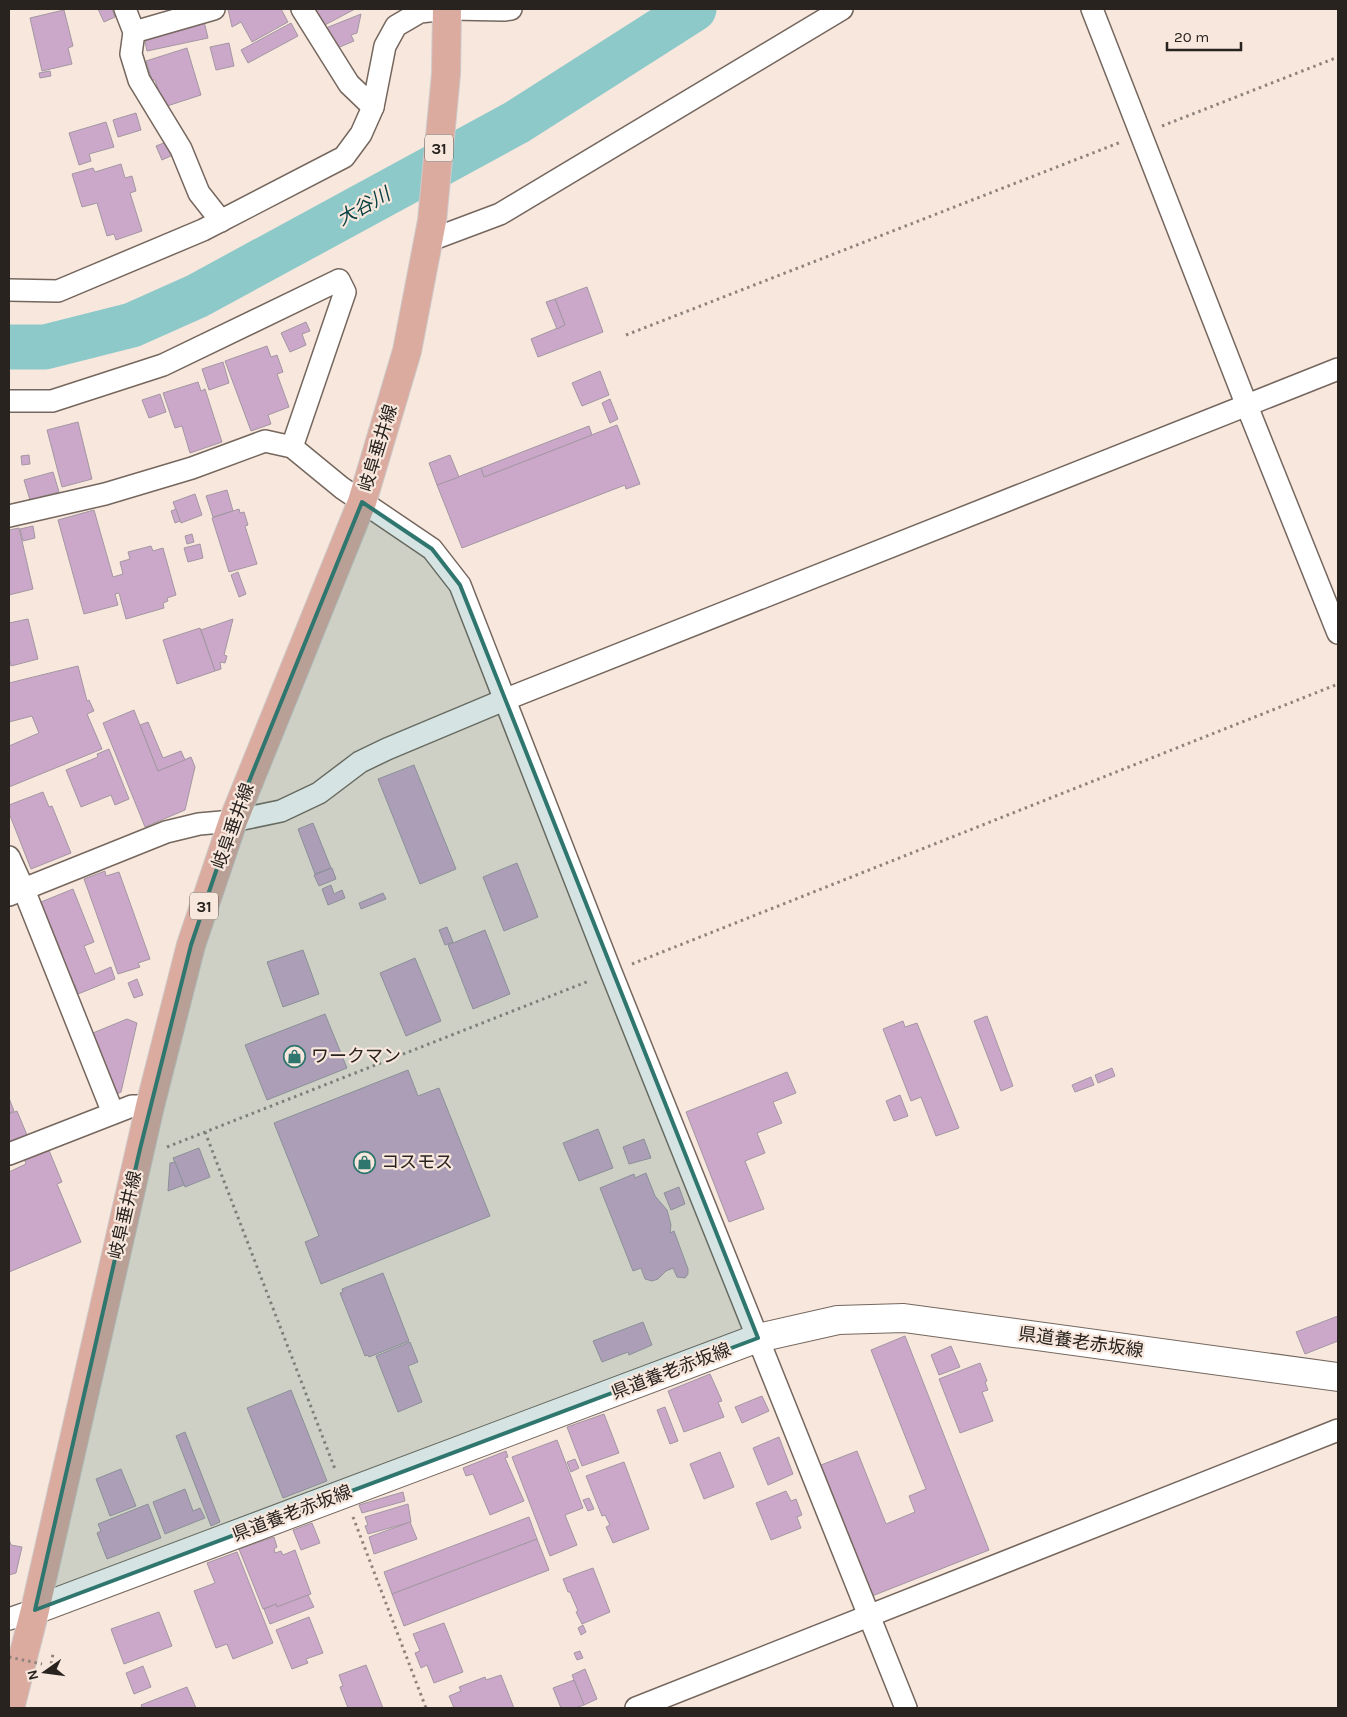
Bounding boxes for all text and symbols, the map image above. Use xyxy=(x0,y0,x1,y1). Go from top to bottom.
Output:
scale bar xyxy=(1167,20,1241,52)
text: 20 m xyxy=(1174,28,1209,46)
road number: 31 xyxy=(425,134,453,162)
water label: 大谷川 xyxy=(333,182,395,230)
street label: 岐阜垂井線 xyxy=(354,402,402,494)
street label: 岐阜垂井線 xyxy=(207,780,259,872)
road number: 31 xyxy=(190,892,218,919)
shop icon: ワークマン xyxy=(283,1044,307,1068)
place label: ワークマン xyxy=(311,1045,401,1067)
shop icon: コスモス xyxy=(353,1150,377,1174)
place label: コスモス xyxy=(381,1151,453,1173)
street label: 岐阜垂井線 xyxy=(104,1169,146,1261)
street label: 県道養老赤坂線 xyxy=(1017,1322,1145,1362)
street label: 県道養老赤坂線 xyxy=(608,1338,734,1404)
street label: 県道養老赤坂線 xyxy=(229,1480,355,1546)
north arrow xyxy=(20,1647,70,1697)
text: N xyxy=(23,1668,42,1682)

